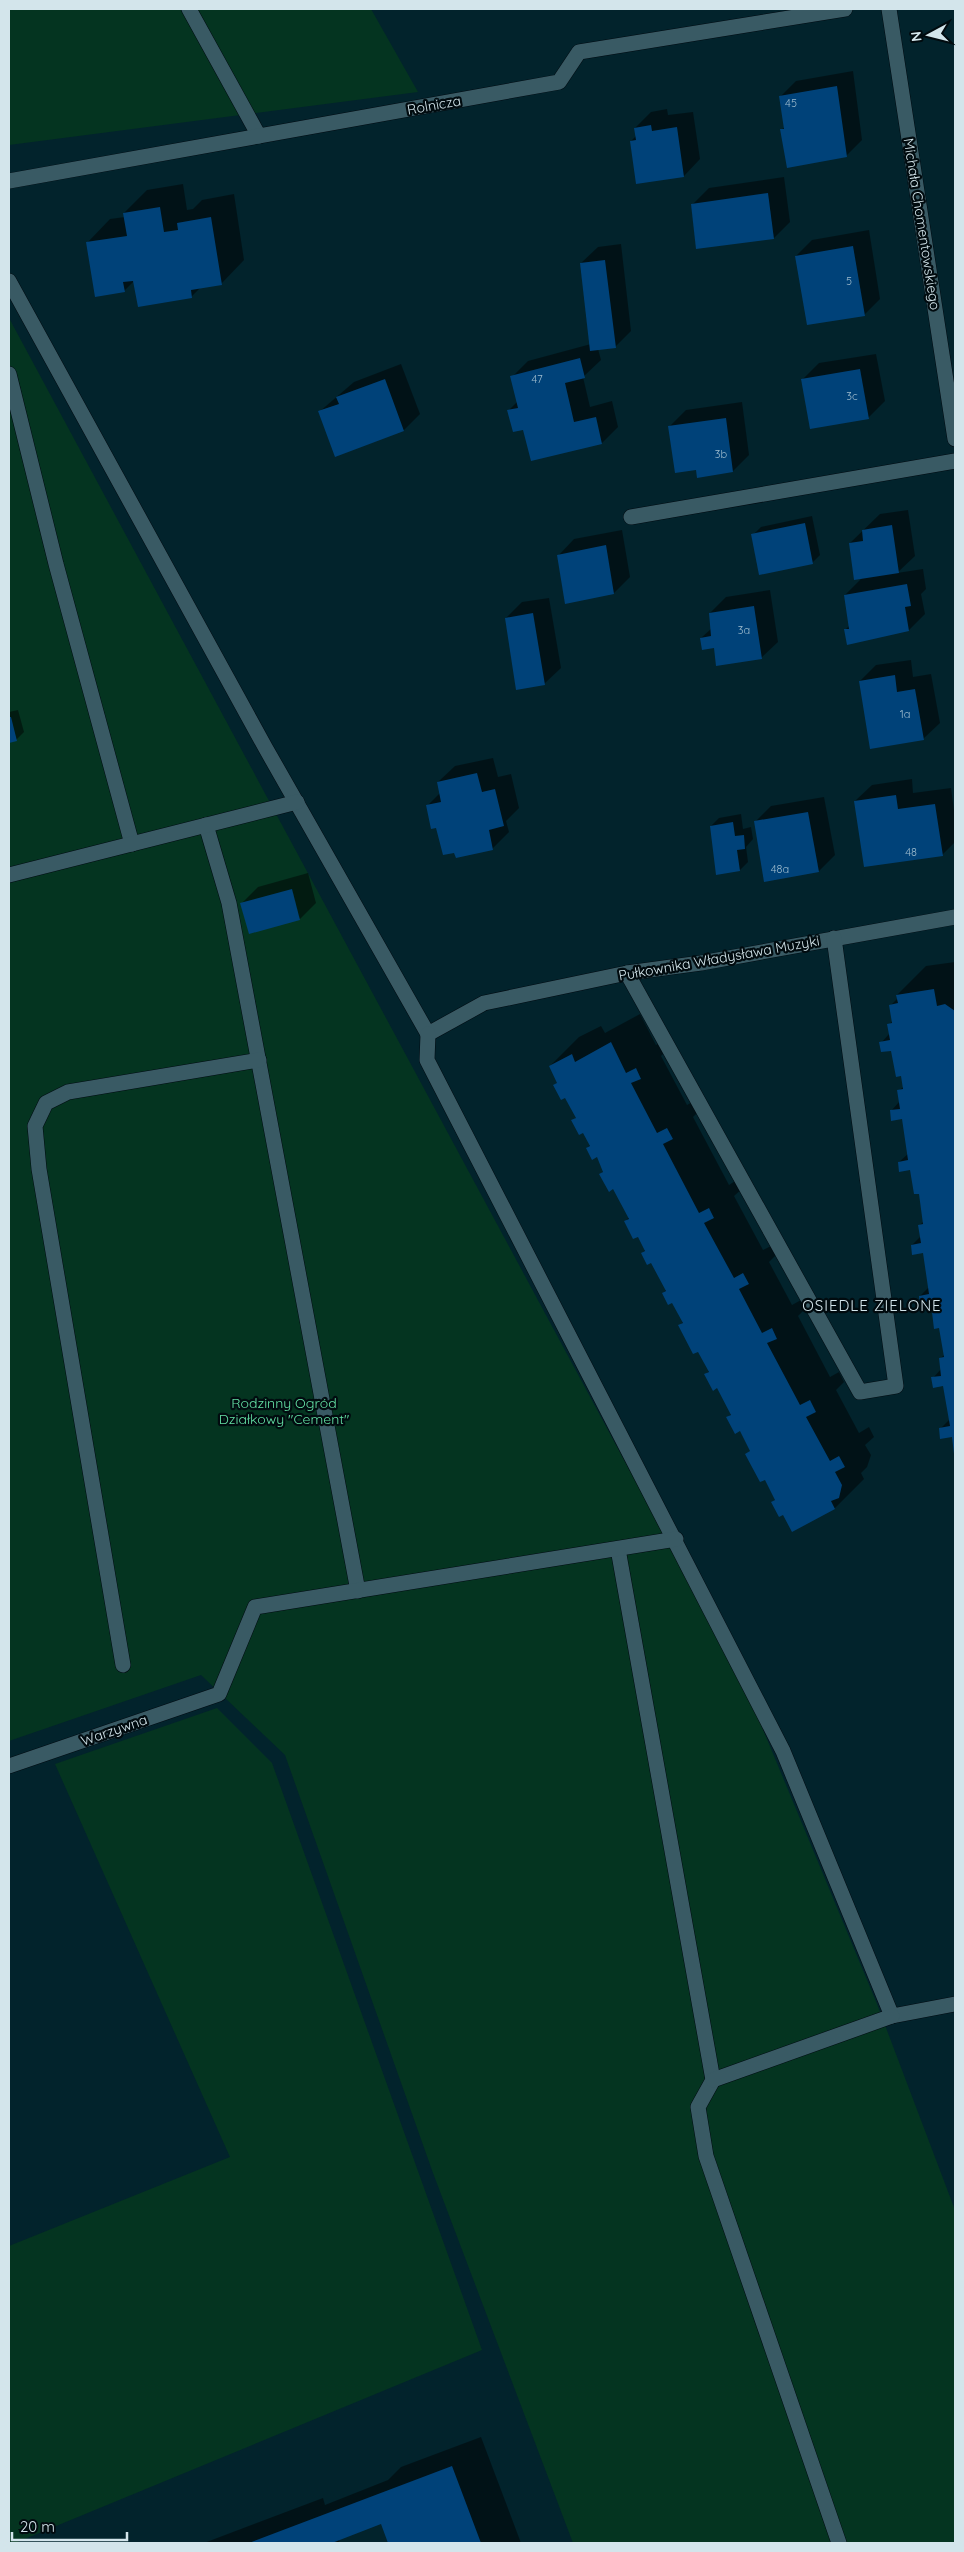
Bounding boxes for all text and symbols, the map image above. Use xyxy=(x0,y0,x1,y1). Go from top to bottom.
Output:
north arrow xyxy=(904,10,954,60)
text: N xyxy=(907,30,926,43)
street label: Rolnicza xyxy=(406,91,462,119)
house number: 45 xyxy=(785,96,797,110)
street label: Michała Chomentowskiego xyxy=(900,137,944,311)
house number: 5 xyxy=(846,274,852,288)
house number: 47 xyxy=(531,372,543,386)
house number: 3c xyxy=(846,389,858,403)
house number: 3b xyxy=(715,447,728,461)
house number: 3a xyxy=(738,623,750,637)
house number: 1a xyxy=(900,707,910,721)
house number: 48 xyxy=(905,845,917,859)
house number: 48a xyxy=(771,862,789,876)
street label: Pułkownika Władysława Muzyki xyxy=(617,931,821,985)
district label: OSIEDLE ZIELONE xyxy=(802,1296,942,1315)
park label: Rodzinny Ogród Działkowy "Cement" xyxy=(219,1394,349,1428)
street label: Warzywna xyxy=(78,1710,150,1750)
scale bar xyxy=(12,2510,128,2542)
text: 20 m xyxy=(20,2517,55,2536)

